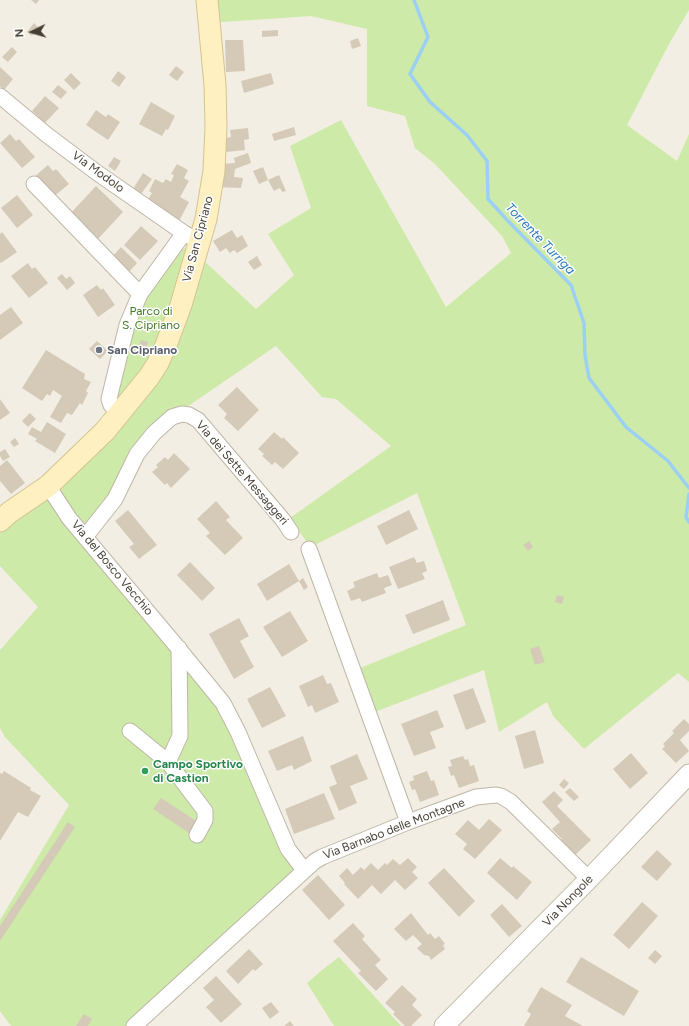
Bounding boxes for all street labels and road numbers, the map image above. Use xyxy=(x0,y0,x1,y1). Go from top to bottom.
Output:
street label: Via Modolo xyxy=(69,148,127,196)
street label: Via San Cipriano xyxy=(180,194,216,284)
street label: Via dei Sette Messaggeri xyxy=(193,418,291,528)
street label: Via del Bosco Vecchio xyxy=(68,518,156,618)
street label: Via Barnabo delle Montagne xyxy=(321,795,467,863)
street label: Via Nongole xyxy=(540,872,596,930)

